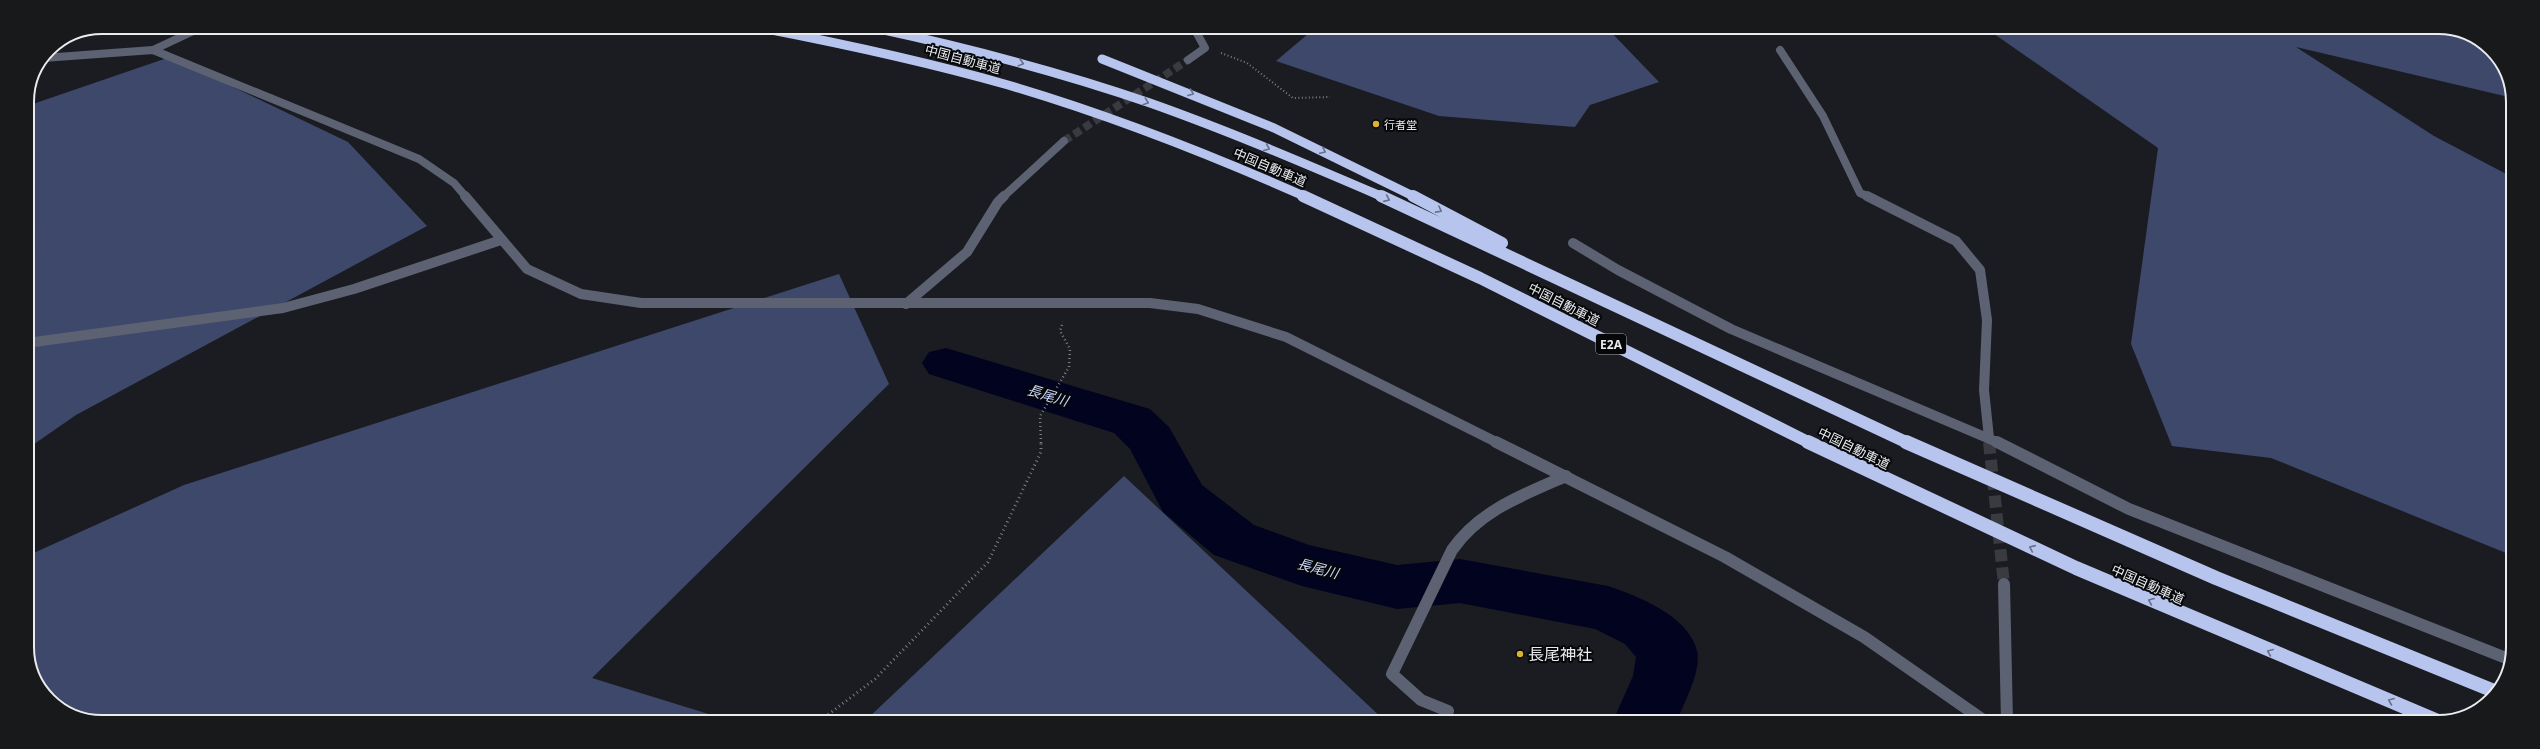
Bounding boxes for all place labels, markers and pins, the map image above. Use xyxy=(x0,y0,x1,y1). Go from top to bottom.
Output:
place label: 行者堂 xyxy=(1384,117,1417,132)
marker: 行者堂 xyxy=(1371,119,1381,129)
place label: 長尾神社 xyxy=(1528,643,1592,665)
marker: 長尾神社 xyxy=(1515,649,1525,659)

